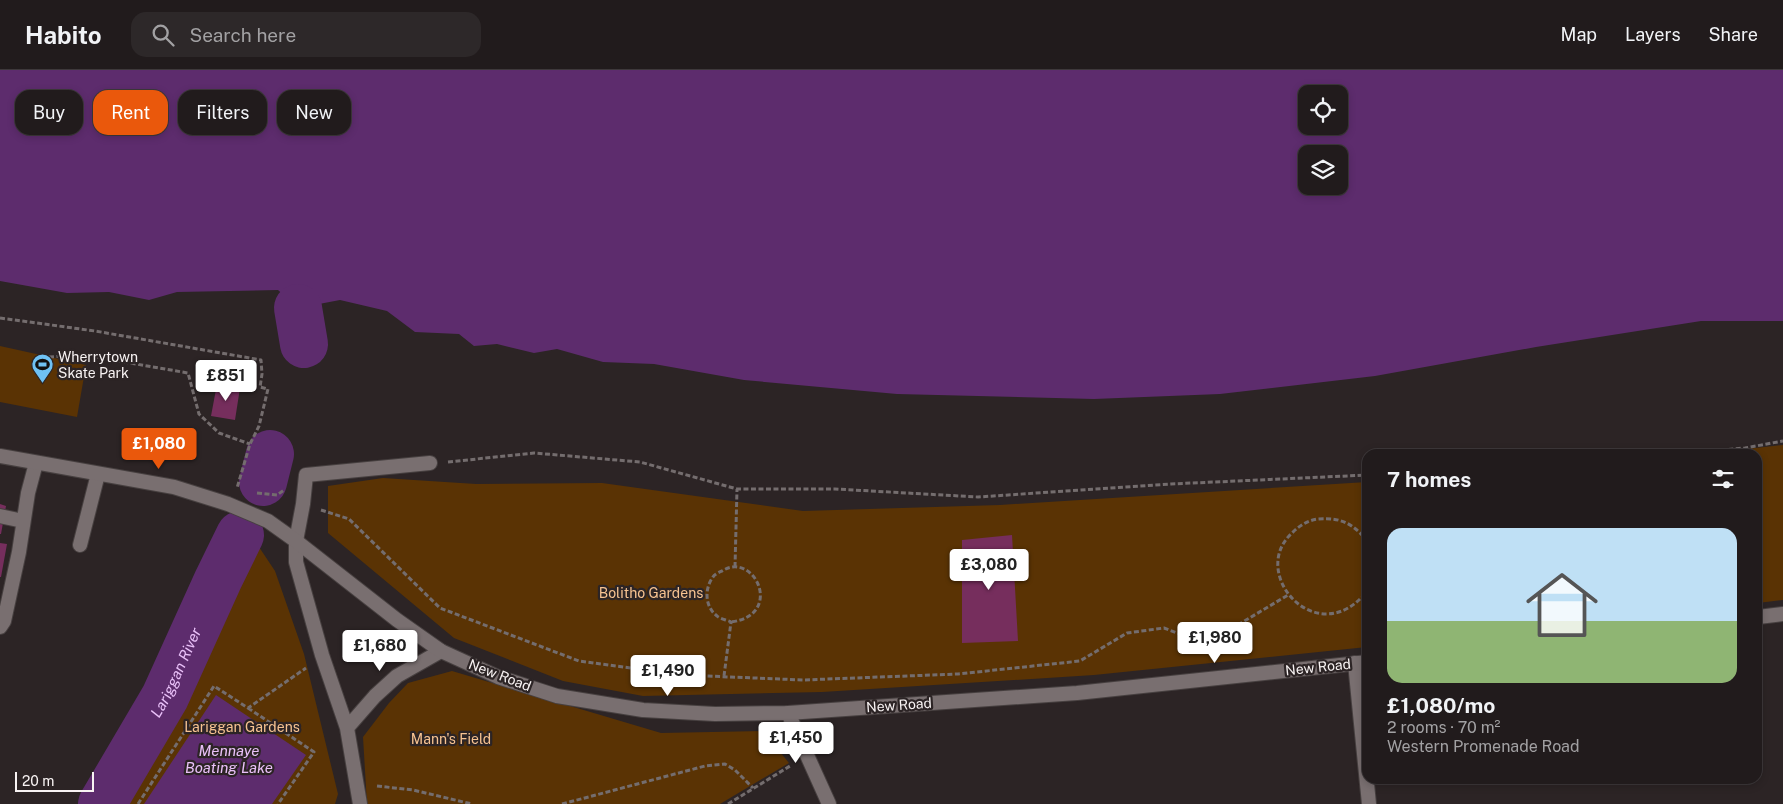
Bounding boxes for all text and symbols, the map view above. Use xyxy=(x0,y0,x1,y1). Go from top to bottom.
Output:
search box xyxy=(131,12,481,57)
text: Habito xyxy=(25,21,101,49)
icon: search xyxy=(149,21,177,49)
text: Search here xyxy=(189,24,296,46)
text: Map xyxy=(1561,24,1597,45)
text: Layers xyxy=(1625,24,1681,45)
text: Share xyxy=(1709,24,1758,45)
map controls xyxy=(1298,85,1348,195)
button: locate xyxy=(1298,85,1348,135)
chip: Buy xyxy=(15,90,83,135)
chip: Rent xyxy=(93,90,168,135)
chip: Filters xyxy=(178,90,267,135)
chip: New xyxy=(277,90,351,135)
button: layers xyxy=(1298,145,1348,195)
place label: Wherrytown Skate Park xyxy=(58,349,138,381)
sports icon: Wherrytown Skate Park xyxy=(30,353,54,384)
pin: £851 xyxy=(196,360,256,402)
text: £851 xyxy=(207,366,245,385)
pin: £1,080 xyxy=(118,428,200,470)
text: £1,080 xyxy=(133,434,185,453)
icon: filters xyxy=(1709,465,1737,493)
text: 7 homes xyxy=(1387,467,1471,492)
pin: £3,080 xyxy=(948,548,1030,591)
text: £3,080 xyxy=(961,555,1017,574)
icon: home xyxy=(1517,560,1607,650)
park label: Bolitho Gardens xyxy=(599,585,703,601)
pin: £1,980 xyxy=(1174,622,1256,664)
water label: Lariggan River xyxy=(147,624,204,720)
text: £1,980 xyxy=(1188,628,1242,647)
pin: £1,680 xyxy=(339,630,421,672)
text: £1,680 xyxy=(353,636,407,655)
pin: £1,490 xyxy=(627,654,709,697)
street label: New Road xyxy=(466,656,534,694)
street label: New Road xyxy=(1284,656,1352,678)
text: £1,490 xyxy=(642,661,694,680)
text: £1,080/mo xyxy=(1387,693,1495,718)
street label: New Road xyxy=(866,695,932,715)
text: 2 rooms · 70 m² xyxy=(1387,718,1500,737)
park label: Lariggan Gardens xyxy=(184,719,300,735)
pin: £1,450 xyxy=(755,722,837,764)
text: £1,450 xyxy=(769,728,823,747)
park label: Mann's Field xyxy=(411,731,491,747)
text: Western Promenade Road xyxy=(1387,737,1580,756)
water label: Mennaye Boating Lake xyxy=(185,742,273,776)
scale bar xyxy=(15,769,94,792)
text: 20 m xyxy=(22,773,54,789)

